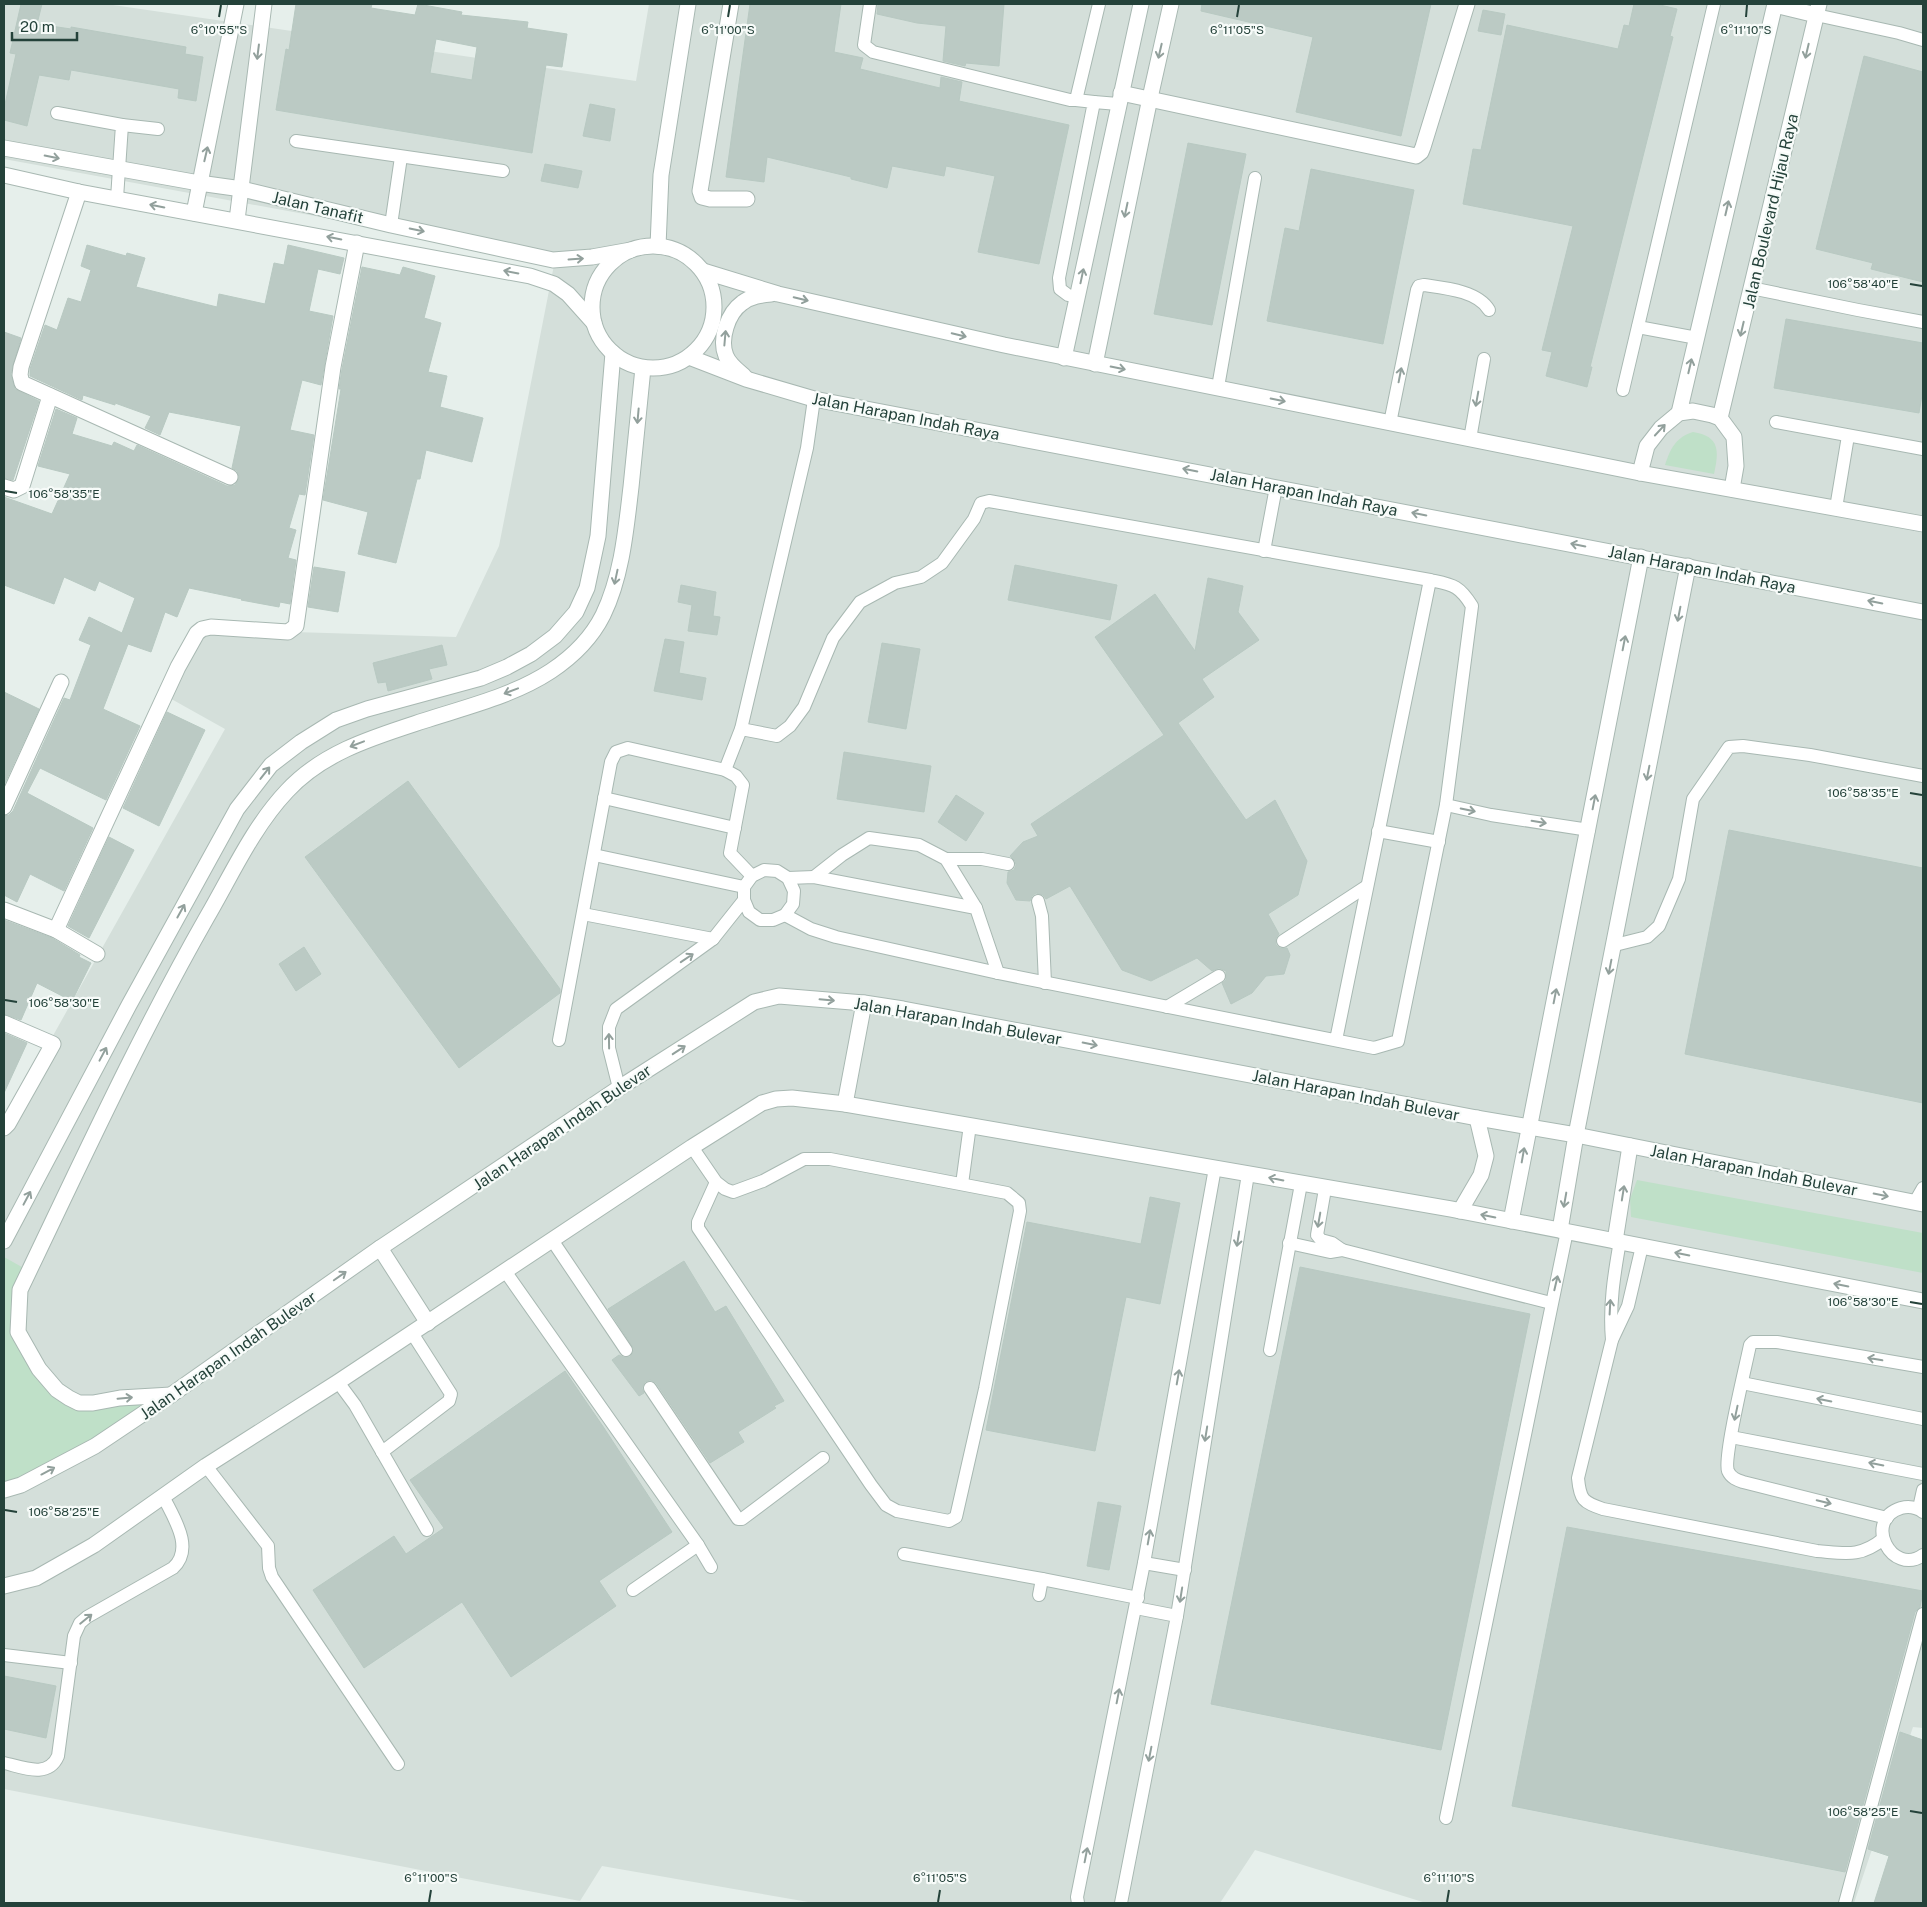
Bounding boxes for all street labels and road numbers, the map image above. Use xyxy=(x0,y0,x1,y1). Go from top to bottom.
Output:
street label: Jalan Boulevard Hijau Raya xyxy=(1739,112,1802,310)
street label: Jalan Tanafit xyxy=(270,188,366,227)
street label: Jalan Harapan Indah Raya xyxy=(810,389,1001,444)
street label: Jalan Harapan Indah Raya xyxy=(1208,465,1399,520)
street label: Jalan Harapan Indah Raya xyxy=(1606,542,1797,597)
street label: Jalan Harapan Indah Bulevar xyxy=(852,994,1063,1049)
street label: Jalan Harapan Indah Bulevar xyxy=(470,1061,655,1194)
street label: Jalan Harapan Indah Bulevar xyxy=(1251,1066,1461,1125)
street label: Jalan Harapan Indah Bulevar xyxy=(1649,1141,1859,1200)
street label: Jalan Harapan Indah Bulevar xyxy=(137,1287,320,1424)

